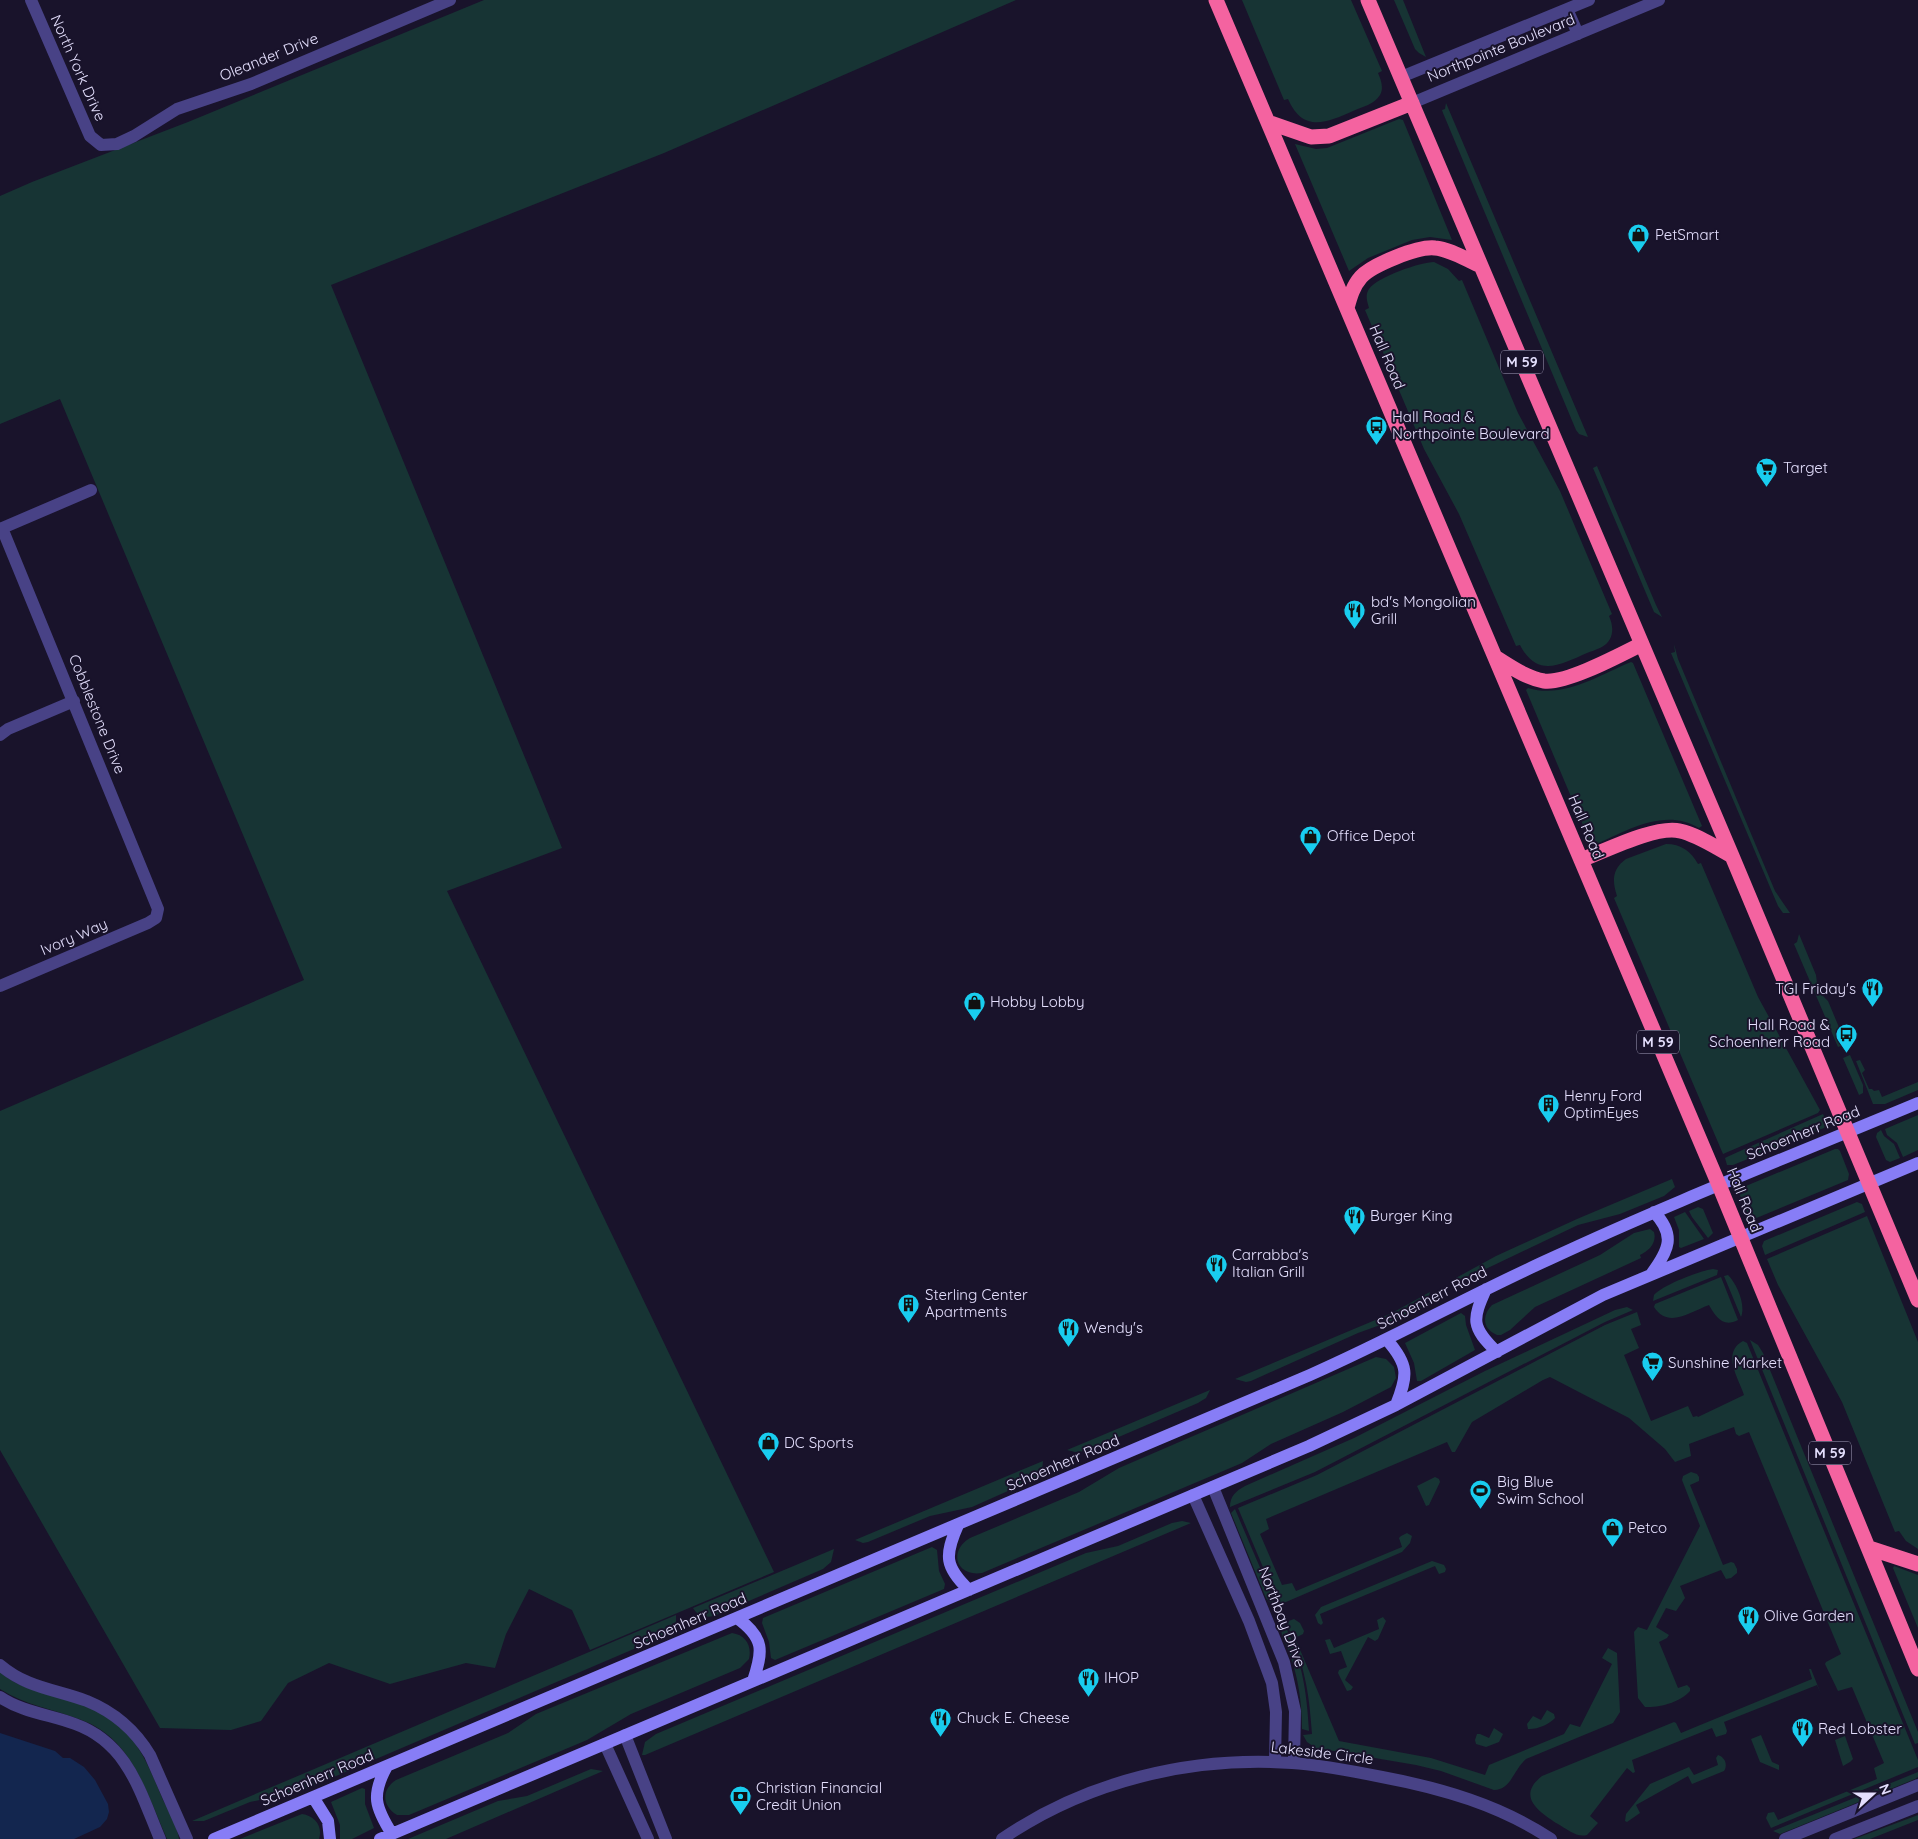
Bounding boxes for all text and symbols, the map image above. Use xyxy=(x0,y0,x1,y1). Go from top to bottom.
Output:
street label: Northpointe Boulevard xyxy=(1424,9,1577,86)
street label: North York Drive xyxy=(47,12,110,124)
street label: Oleander Drive xyxy=(217,28,321,85)
shop icon: PetSmart xyxy=(1627,223,1651,254)
place label: PetSmart xyxy=(1655,225,1719,244)
street label: Hall Road xyxy=(1365,322,1410,392)
road number: M 59 xyxy=(1501,351,1543,374)
place label: Hall Road & Northpointe Boulevard xyxy=(1392,407,1550,443)
bus stop icon: Hall Road & Northpointe Boulevard xyxy=(1364,414,1388,445)
supermarket icon: Target xyxy=(1755,456,1779,487)
place label: Target xyxy=(1783,458,1828,477)
place label: bd's Mongolian Grill xyxy=(1371,592,1476,628)
restaurant icon: bd's Mongolian Grill xyxy=(1343,599,1367,630)
street label: Cobblestone Drive xyxy=(65,651,130,776)
street label: Hall Road xyxy=(1564,792,1609,862)
shop icon: Office Depot xyxy=(1299,824,1323,855)
place label: Office Depot xyxy=(1327,826,1415,845)
street label: Ivory Way xyxy=(37,914,110,959)
restaurant icon: TGI Friday's xyxy=(1860,977,1884,1008)
place label: TGI Friday's xyxy=(1775,979,1856,998)
shop icon: Hobby Lobby xyxy=(962,990,986,1021)
place label: Hobby Lobby xyxy=(990,992,1084,1011)
place label: Hall Road & Schoenherr Road xyxy=(1709,1015,1830,1051)
bus stop icon: Hall Road & Schoenherr Road xyxy=(1834,1022,1858,1053)
road number: M 59 xyxy=(1637,1030,1679,1054)
place label: Henry Ford OptimEyes xyxy=(1564,1086,1642,1122)
building icon: Henry Ford OptimEyes xyxy=(1536,1093,1560,1124)
street label: Schoenherr Road xyxy=(1743,1101,1862,1164)
street label: Hall Road xyxy=(1723,1165,1766,1235)
restaurant icon: Burger King xyxy=(1342,1204,1366,1235)
place label: Burger King xyxy=(1370,1206,1453,1225)
place label: Carrabba's Italian Grill xyxy=(1232,1245,1309,1281)
restaurant icon: Carrabba's Italian Grill xyxy=(1204,1252,1228,1283)
street label: Schoenherr Road xyxy=(1374,1262,1490,1333)
place label: Sterling Center Apartments xyxy=(925,1285,1028,1321)
building icon: Sterling Center Apartments xyxy=(897,1292,921,1323)
restaurant icon: Wendy's xyxy=(1056,1316,1080,1347)
place label: Wendy's xyxy=(1084,1318,1143,1337)
supermarket icon: Sunshine Market xyxy=(1640,1351,1664,1382)
place label: Sunshine Market xyxy=(1668,1353,1782,1372)
street label: Schoenherr Road xyxy=(1004,1430,1122,1495)
shop icon: DC Sports xyxy=(756,1431,780,1462)
place label: DC Sports xyxy=(784,1433,853,1452)
road number: M 59 xyxy=(1809,1442,1851,1465)
place label: Big Blue Swim School xyxy=(1497,1472,1584,1508)
sports icon: Big Blue Swim School xyxy=(1469,1479,1493,1510)
shop icon: Petco xyxy=(1600,1516,1624,1547)
place label: Petco xyxy=(1628,1518,1667,1537)
street label: Northbay Drive xyxy=(1255,1564,1310,1670)
street label: Schoenherr Road xyxy=(631,1588,749,1653)
restaurant icon: Olive Garden xyxy=(1736,1604,1760,1635)
place label: Olive Garden xyxy=(1764,1606,1854,1625)
restaurant icon: IHOP xyxy=(1076,1666,1100,1697)
place label: IHOP xyxy=(1104,1668,1139,1687)
restaurant icon: Chuck E. Cheese xyxy=(929,1706,953,1737)
place label: Chuck E. Cheese xyxy=(957,1708,1070,1727)
restaurant icon: Red Lobster xyxy=(1790,1717,1814,1748)
place label: Red Lobster xyxy=(1818,1719,1902,1738)
street label: Lakeside Circle xyxy=(1270,1737,1374,1768)
street label: Schoenherr Road xyxy=(258,1745,376,1810)
north arrow xyxy=(1848,1769,1898,1819)
place label: Christian Financial Credit Union xyxy=(756,1778,882,1814)
text: N xyxy=(1875,1781,1895,1797)
bank icon: Christian Financial Credit Union xyxy=(728,1785,752,1816)

